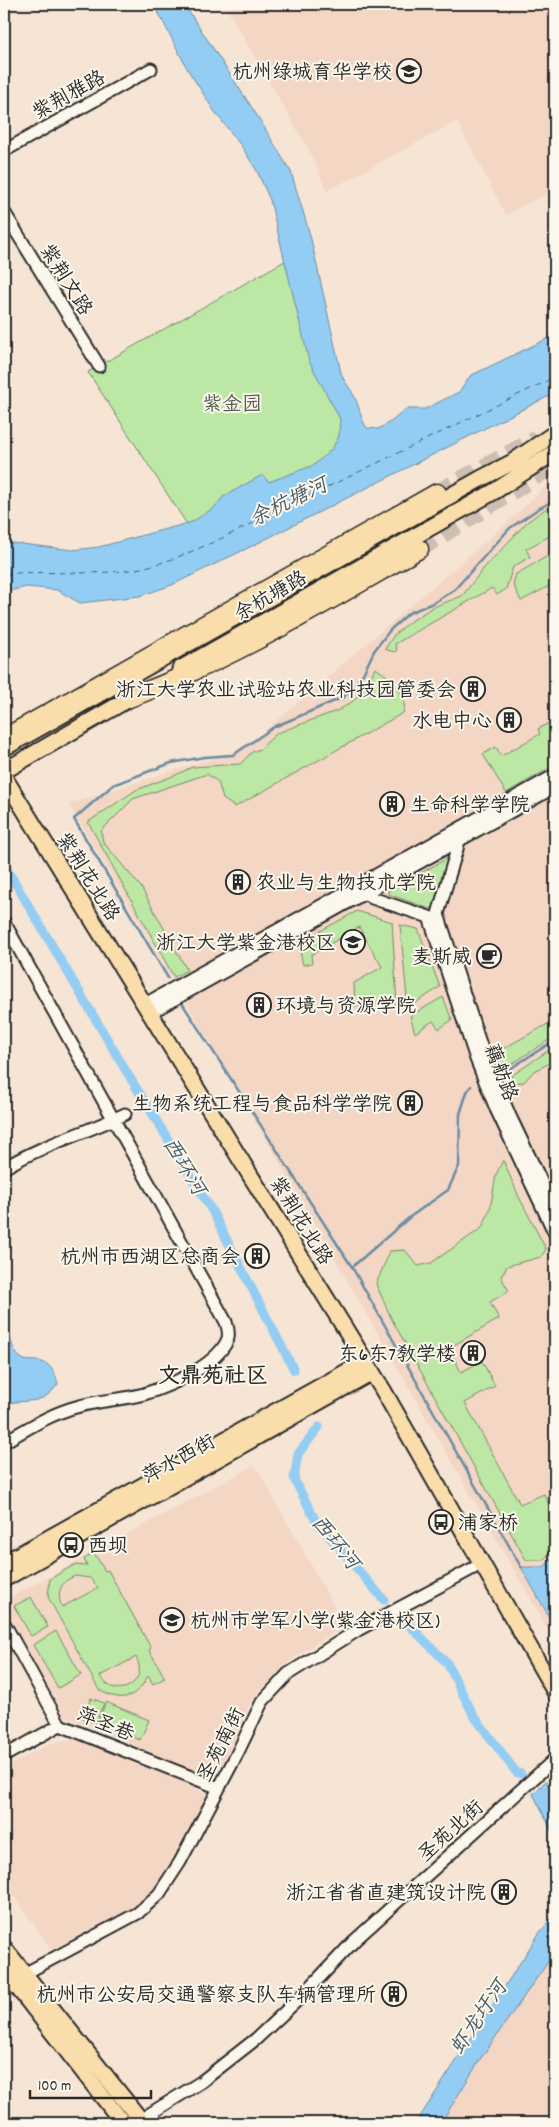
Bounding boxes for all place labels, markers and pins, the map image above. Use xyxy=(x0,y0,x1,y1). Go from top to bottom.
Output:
school or university icon: 杭州绿城育华学校 xyxy=(396,58,422,84)
place label: 杭州绿城育华学校 xyxy=(232,60,392,88)
building icon: 浙江大学农业试验站农业科技园管委会 xyxy=(460,676,486,702)
place label: 浙江大学农业试验站农业科技园管委会 xyxy=(116,678,456,706)
building icon: 水电中心 xyxy=(496,707,522,733)
place label: 水电中心 xyxy=(412,709,492,737)
building icon: 生命科学学院 xyxy=(379,791,405,817)
place label: 生命科学学院 xyxy=(410,793,530,821)
building icon: 农业与生物技术学院 xyxy=(225,869,251,895)
place label: 农业与生物技术学院 xyxy=(256,871,436,899)
school or university icon: 浙江大学紫金港校区 xyxy=(340,929,366,955)
place label: 浙江大学紫金港校区 xyxy=(156,931,336,959)
cafe icon: 麦斯威 xyxy=(476,943,502,969)
place label: 麦斯威 xyxy=(412,945,472,973)
building icon: 环境与资源学院 xyxy=(246,992,272,1018)
place label: 环境与资源学院 xyxy=(276,994,416,1022)
building icon: 生物系统工程与食品科学学院 xyxy=(397,1090,423,1116)
place label: 生物系统工程与食品科学学院 xyxy=(132,1092,392,1120)
building icon: 杭州市西湖区总商会 xyxy=(244,1243,270,1269)
place label: 杭州市西湖区总商会 xyxy=(60,1245,240,1273)
building icon: 东6东7教学楼 xyxy=(460,1340,486,1366)
place label: 东6东7教学楼 xyxy=(339,1342,456,1370)
bus stop icon: 浦家桥 xyxy=(428,1509,454,1535)
place label: 浦家桥 xyxy=(458,1511,518,1539)
bus stop icon: 西坝 xyxy=(58,1532,84,1558)
place label: 西坝 xyxy=(88,1534,128,1562)
school or university icon: 杭州市学军小学(紫金港校区) xyxy=(159,1607,185,1633)
place label: 杭州市学军小学(紫金港校区) xyxy=(190,1609,440,1637)
building icon: 浙江省省直建筑设计院 xyxy=(491,1879,517,1905)
place label: 浙江省省直建筑设计院 xyxy=(286,1881,486,1909)
building icon: 杭州市公安局交通警察支队车辆管理所 xyxy=(381,1981,407,2007)
place label: 杭州市公安局交通警察支队车辆管理所 xyxy=(36,1983,376,2011)

